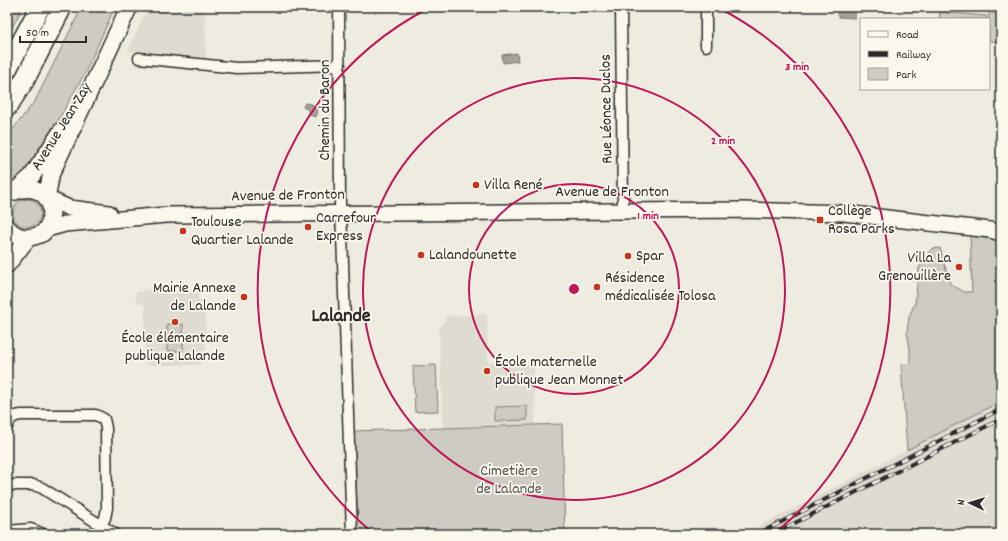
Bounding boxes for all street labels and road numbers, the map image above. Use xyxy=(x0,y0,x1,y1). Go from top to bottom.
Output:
street label: Rue Léonce Duclos xyxy=(595,54,619,164)
street label: Chemin du Baron xyxy=(314,60,337,160)
street label: Avenue Jean Zay xyxy=(26,78,98,175)
street label: Avenue de Fronton xyxy=(555,181,669,204)
street label: Avenue de Fronton xyxy=(231,184,345,208)

